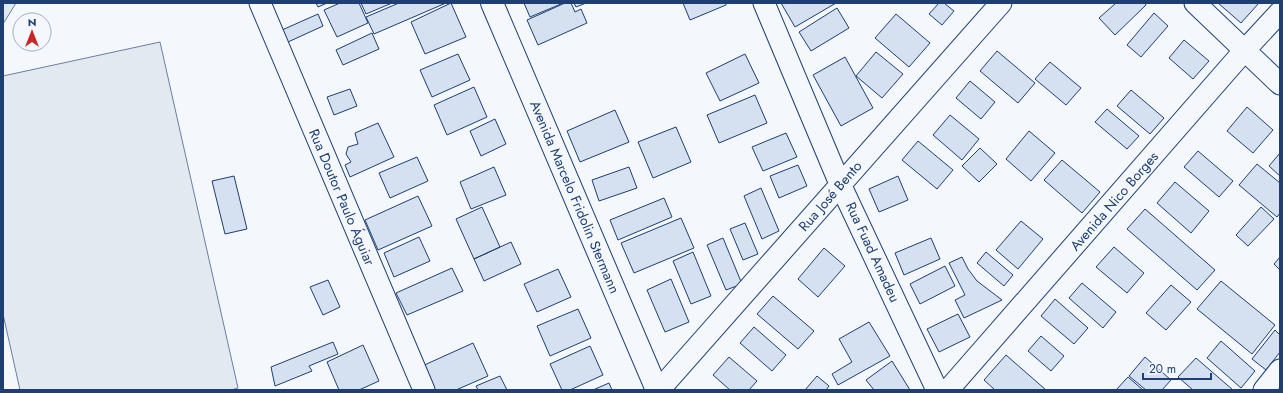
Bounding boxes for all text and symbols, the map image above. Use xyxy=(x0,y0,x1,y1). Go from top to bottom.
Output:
north arrow xyxy=(12,12,52,52)
text: N xyxy=(28,14,36,30)
street label: Avenida Marcelo Fridolin Stermann xyxy=(525,97,625,297)
street label: Rua Doutor Paulo Águiar xyxy=(304,126,380,269)
street label: Avenida Nico Borges xyxy=(1065,147,1163,255)
street label: Rua José Bento xyxy=(794,156,866,236)
street label: Rua Fuad Amadeu xyxy=(841,199,905,305)
scale bar xyxy=(1143,355,1211,381)
text: 20 m xyxy=(1149,360,1176,378)

